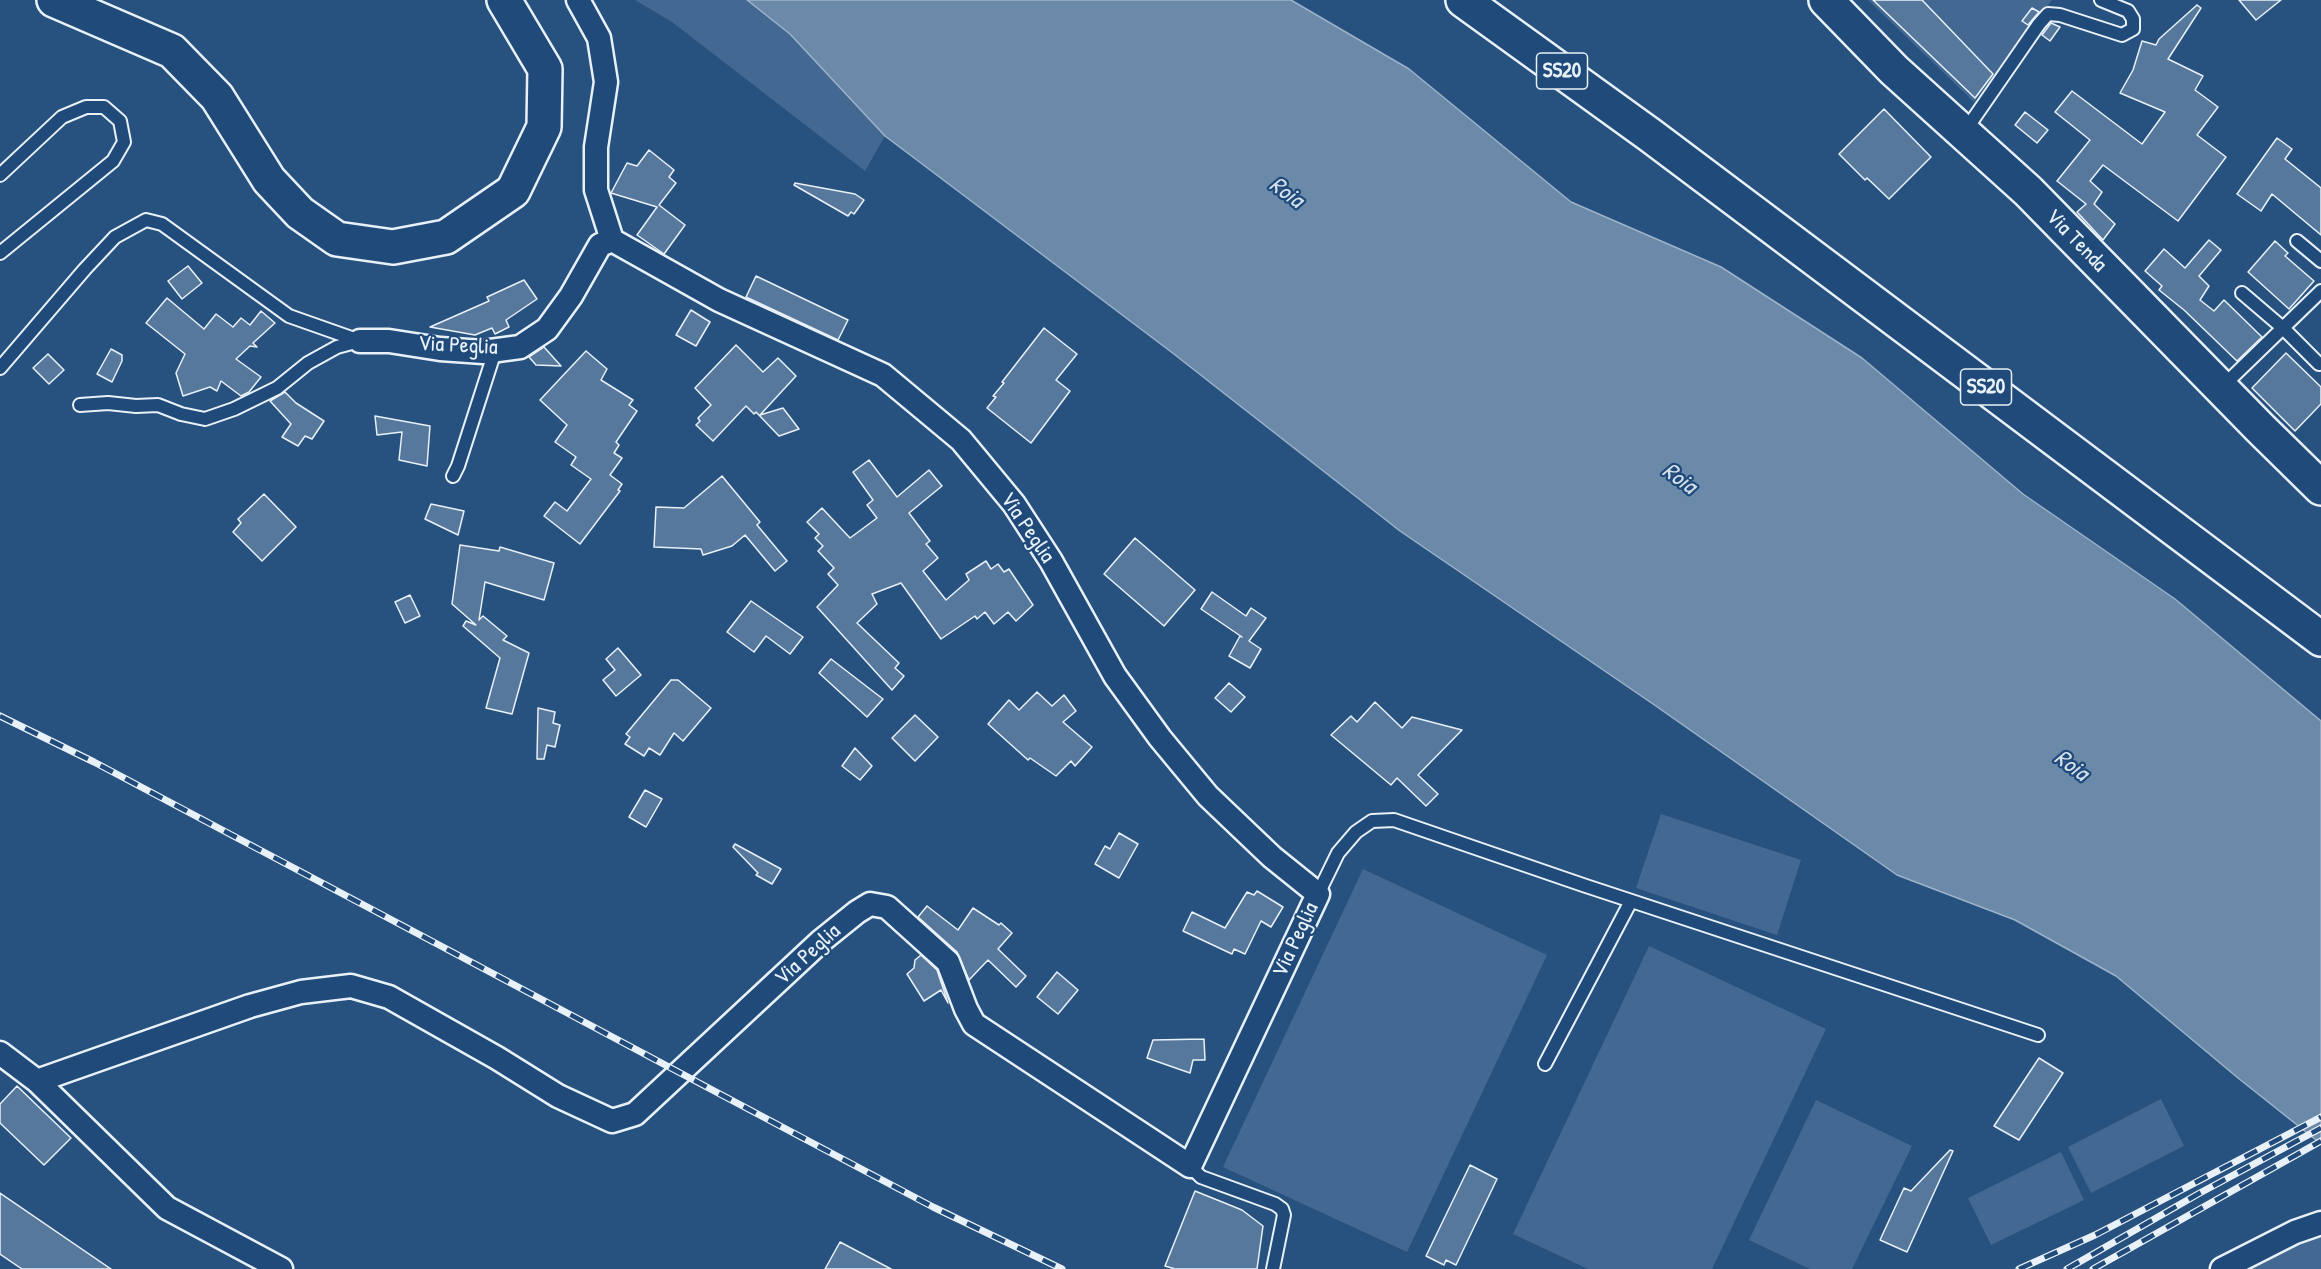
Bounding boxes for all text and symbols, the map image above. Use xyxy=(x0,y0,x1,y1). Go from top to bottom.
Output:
road number: SS20 xyxy=(1536,53,1588,89)
water label: Roia xyxy=(1263,171,1309,215)
street label: Via Tenda xyxy=(2040,204,2112,278)
street label: Via Peglia xyxy=(418,331,498,361)
road number: SS20 xyxy=(1960,369,2012,405)
water label: Roia xyxy=(1656,457,1702,501)
street label: Via Peglia xyxy=(994,488,1060,568)
water label: Roia xyxy=(2048,744,2094,788)
street label: Via Peglia xyxy=(1267,898,1325,982)
street label: Via Peglia xyxy=(770,919,846,991)

